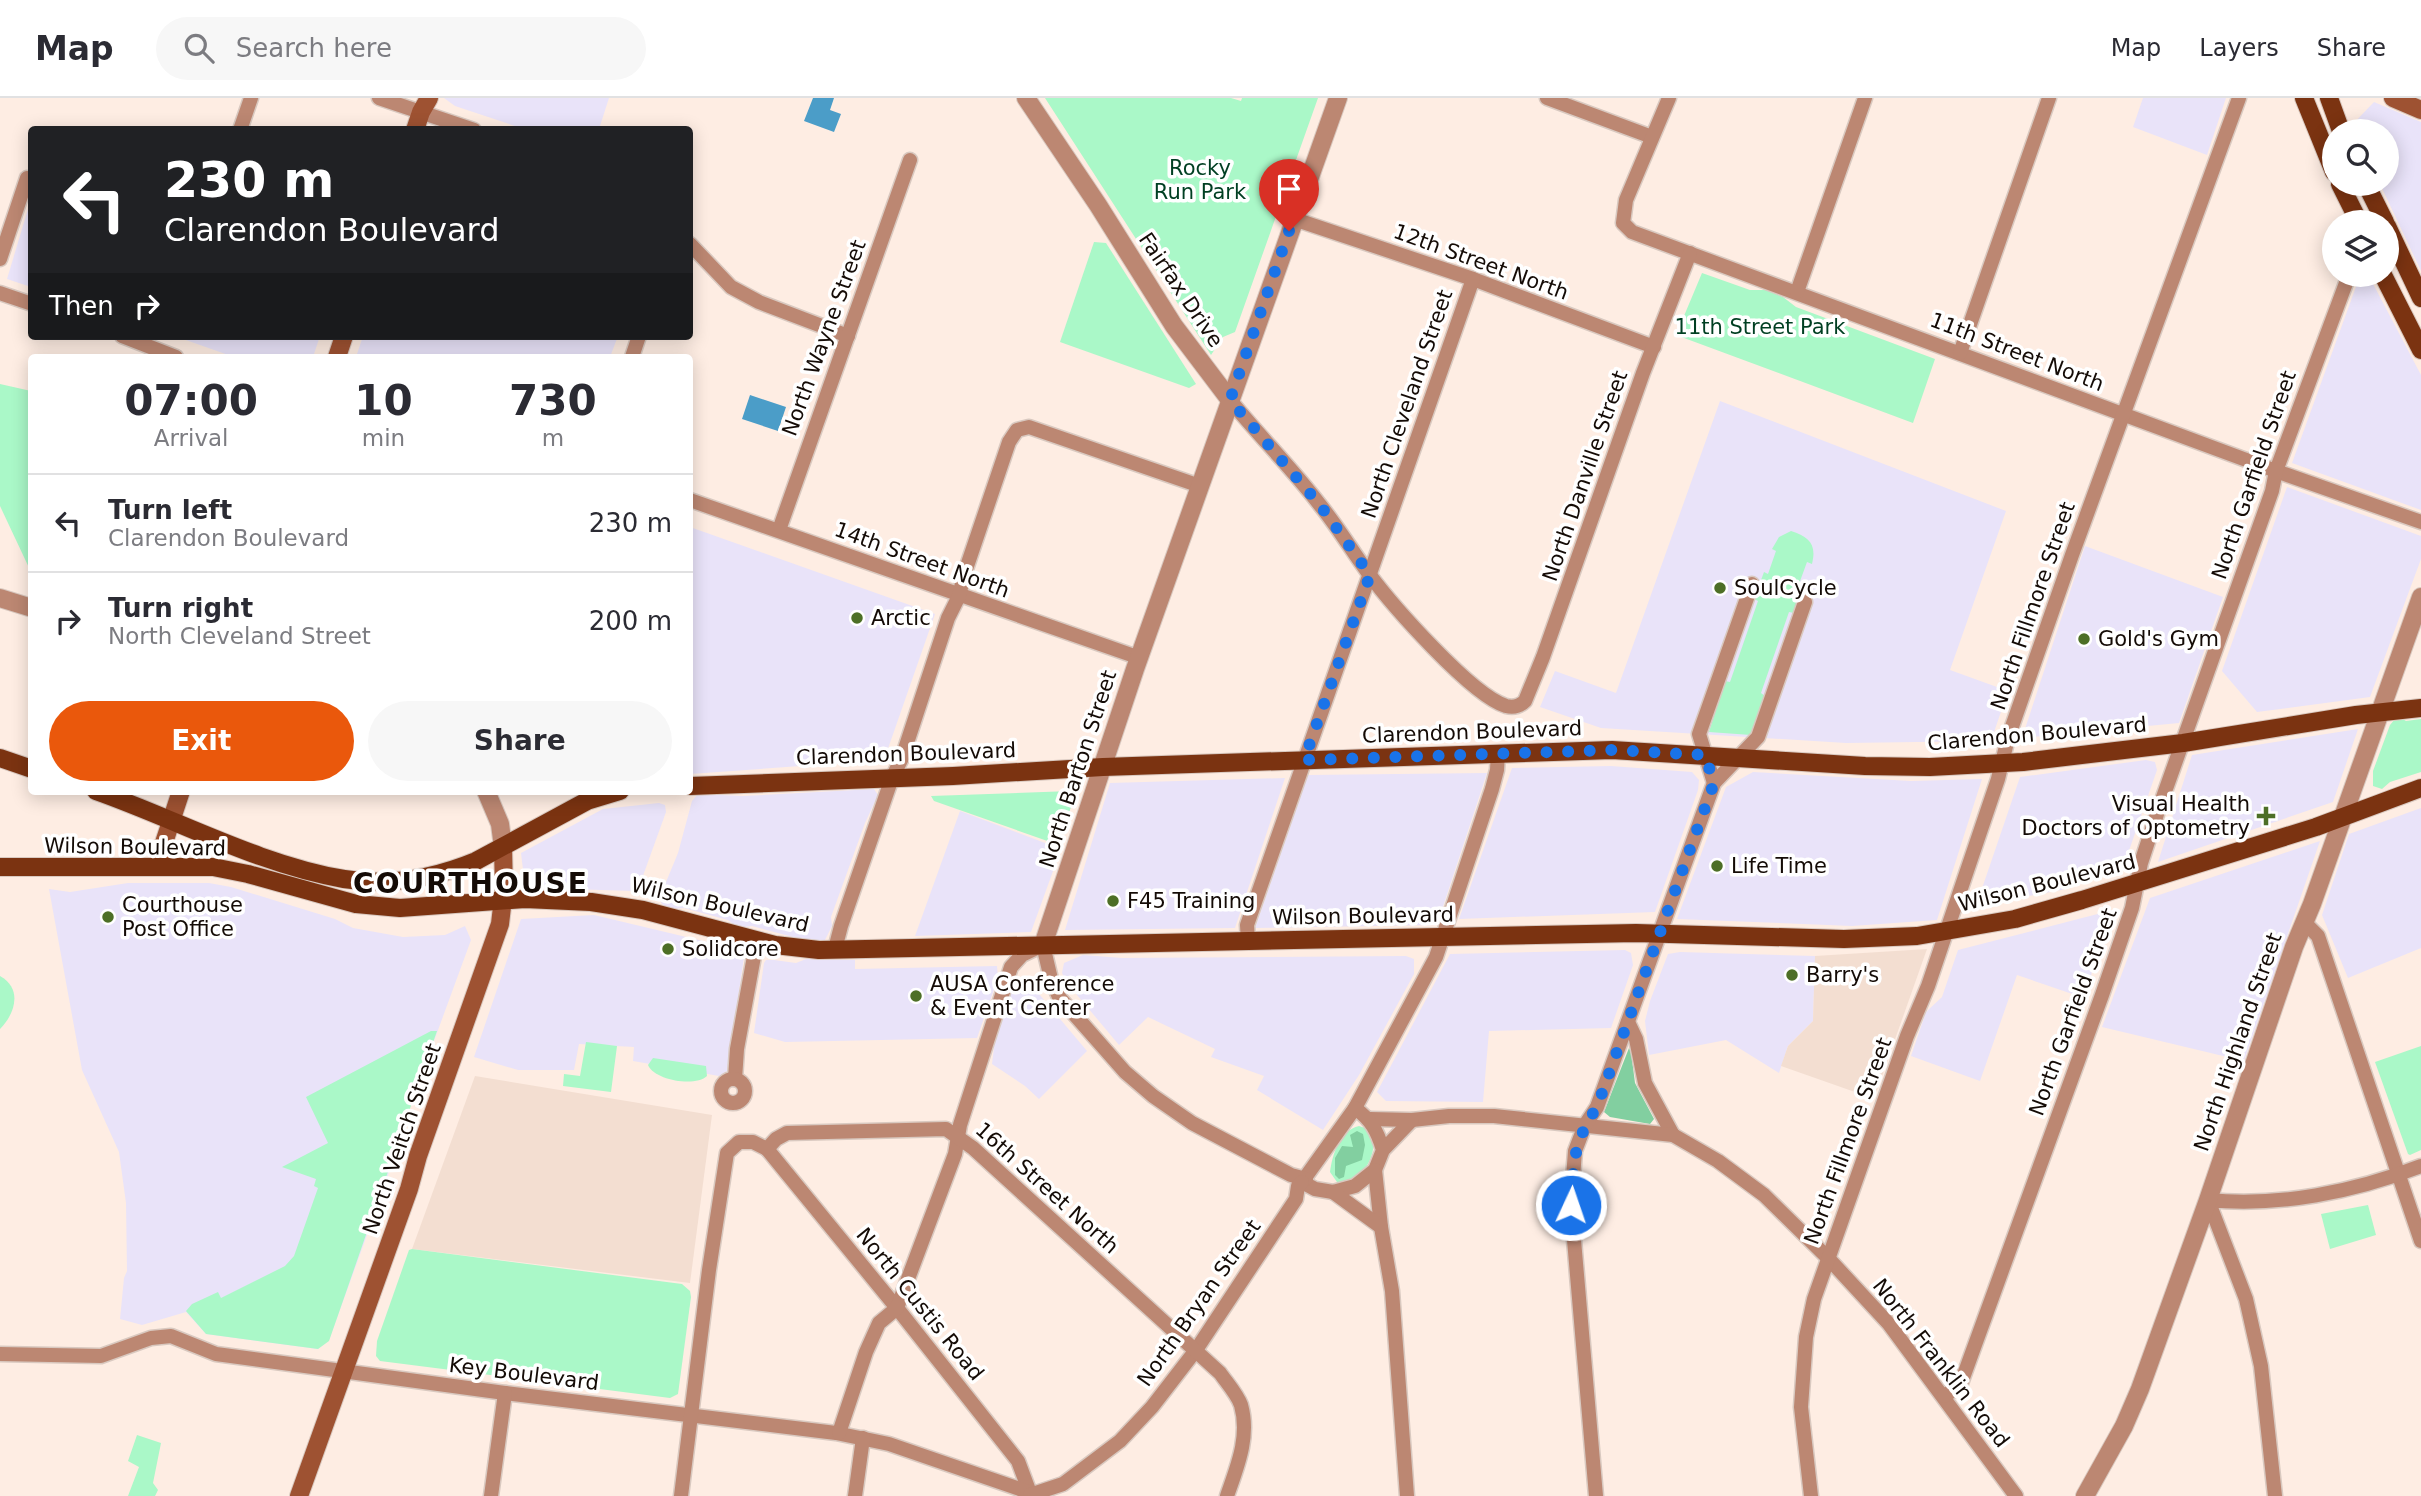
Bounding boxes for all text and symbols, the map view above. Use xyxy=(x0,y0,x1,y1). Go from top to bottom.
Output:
search box xyxy=(156,17,646,80)
text: Map xyxy=(35,29,114,68)
icon: search xyxy=(180,29,218,67)
text: Search here xyxy=(236,33,392,63)
text: Map xyxy=(2111,34,2161,62)
text: Layers xyxy=(2199,34,2279,62)
text: Share xyxy=(2317,34,2386,62)
map controls xyxy=(2322,119,2399,287)
button: search xyxy=(2322,119,2399,196)
text: 230 m xyxy=(164,152,334,209)
icon: left xyxy=(49,154,140,245)
park label: Rocky Run Park xyxy=(1154,156,1247,204)
pin xyxy=(1259,159,1319,231)
icon: arrive xyxy=(1270,170,1308,208)
button: layers xyxy=(2322,210,2399,287)
text: Clarendon Boulevard xyxy=(164,211,499,249)
street label: 12th Street North xyxy=(1390,219,1572,305)
street label: Fairfax Drive xyxy=(1134,228,1228,352)
street label: North Wayne Street xyxy=(777,237,871,439)
icon: right xyxy=(128,287,166,325)
street label: North Cleveland Street xyxy=(1357,287,1457,521)
text: Then xyxy=(49,291,114,321)
street label: 11th Street North xyxy=(1927,308,2107,396)
park label: 11th Street Park xyxy=(1675,315,1846,339)
street label: North Danville Street xyxy=(1538,368,1632,584)
street label: North Garfield Street xyxy=(2207,368,2301,582)
text: 07:00 xyxy=(124,376,258,425)
text: 10 xyxy=(354,376,413,425)
text: 730 xyxy=(509,376,597,425)
text: Arrival xyxy=(154,425,229,451)
text: min xyxy=(362,425,405,451)
text: m xyxy=(542,425,564,451)
text: Turn left xyxy=(108,495,232,525)
street label: North Fillmore Street xyxy=(1986,499,2080,713)
icon: left xyxy=(49,504,87,542)
text: 230 m xyxy=(589,508,672,538)
street label: 14th Street North xyxy=(831,517,1013,603)
text: Clarendon Boulevard xyxy=(108,525,349,551)
place label: SoulCycle xyxy=(1734,576,1837,600)
marker: SoulCycle xyxy=(1712,580,1728,596)
text: Turn right xyxy=(108,593,253,623)
icon: right xyxy=(49,602,87,640)
text: 200 m xyxy=(589,606,672,636)
place label: Arctic xyxy=(871,606,931,630)
marker: Arctic xyxy=(849,610,865,626)
text: North Cleveland Street xyxy=(108,623,371,649)
place label: Gold's Gym xyxy=(2098,627,2219,651)
marker: Gold's Gym xyxy=(2076,631,2092,647)
street label: North Barton Street xyxy=(1035,667,1121,871)
button: Exit xyxy=(49,701,354,781)
button: Share xyxy=(368,701,672,781)
street label: Clarendon Boulevard xyxy=(1926,712,2148,756)
street label: Clarendon Boulevard xyxy=(1362,716,1582,748)
street label: Clarendon Boulevard xyxy=(796,738,1016,770)
place label: Visual Health Doctors of Optometry xyxy=(2022,792,2250,840)
marker: Visual Health Doctors of Optometry xyxy=(2256,806,2276,826)
street label: Wilson Boulevard xyxy=(44,833,226,861)
street label: Wilson Boulevard xyxy=(1956,849,2138,917)
place label: Life Time xyxy=(1731,854,1827,878)
marker: Life Time xyxy=(1709,858,1725,874)
district label: COURTHOUSE xyxy=(353,867,589,900)
street label: Wilson Boulevard xyxy=(629,873,811,937)
place label: F45 Training xyxy=(1127,889,1255,913)
place label: Courthouse Post Office xyxy=(122,893,243,941)
marker: F45 Training xyxy=(1105,893,1121,909)
street label: Wilson Boulevard xyxy=(1272,902,1454,930)
street label: North Garfield Street xyxy=(2024,905,2122,1119)
marker: Courthouse Post Office xyxy=(100,909,116,925)
street label: North Highland Street xyxy=(2189,930,2287,1154)
place label: Solidcore xyxy=(682,937,779,961)
marker: Solidcore xyxy=(660,941,676,957)
place label: Barry's xyxy=(1806,963,1879,987)
marker: Barry's xyxy=(1784,967,1800,983)
place label: AUSA Conference & Event Center xyxy=(930,972,1115,1020)
marker: AUSA Conference & Event Center xyxy=(908,988,924,1004)
street label: North Fillmore Street xyxy=(1799,1034,1897,1248)
street label: North Veitch Street xyxy=(358,1040,446,1238)
street label: 16th Street North xyxy=(971,1117,1123,1259)
position arrow xyxy=(1534,1168,1608,1242)
street label: North Bryan Street xyxy=(1133,1215,1265,1391)
street label: North Custis Road xyxy=(851,1223,989,1385)
street label: North Franklin Road xyxy=(1868,1274,2014,1452)
street label: Key Boulevard xyxy=(448,1353,600,1395)

